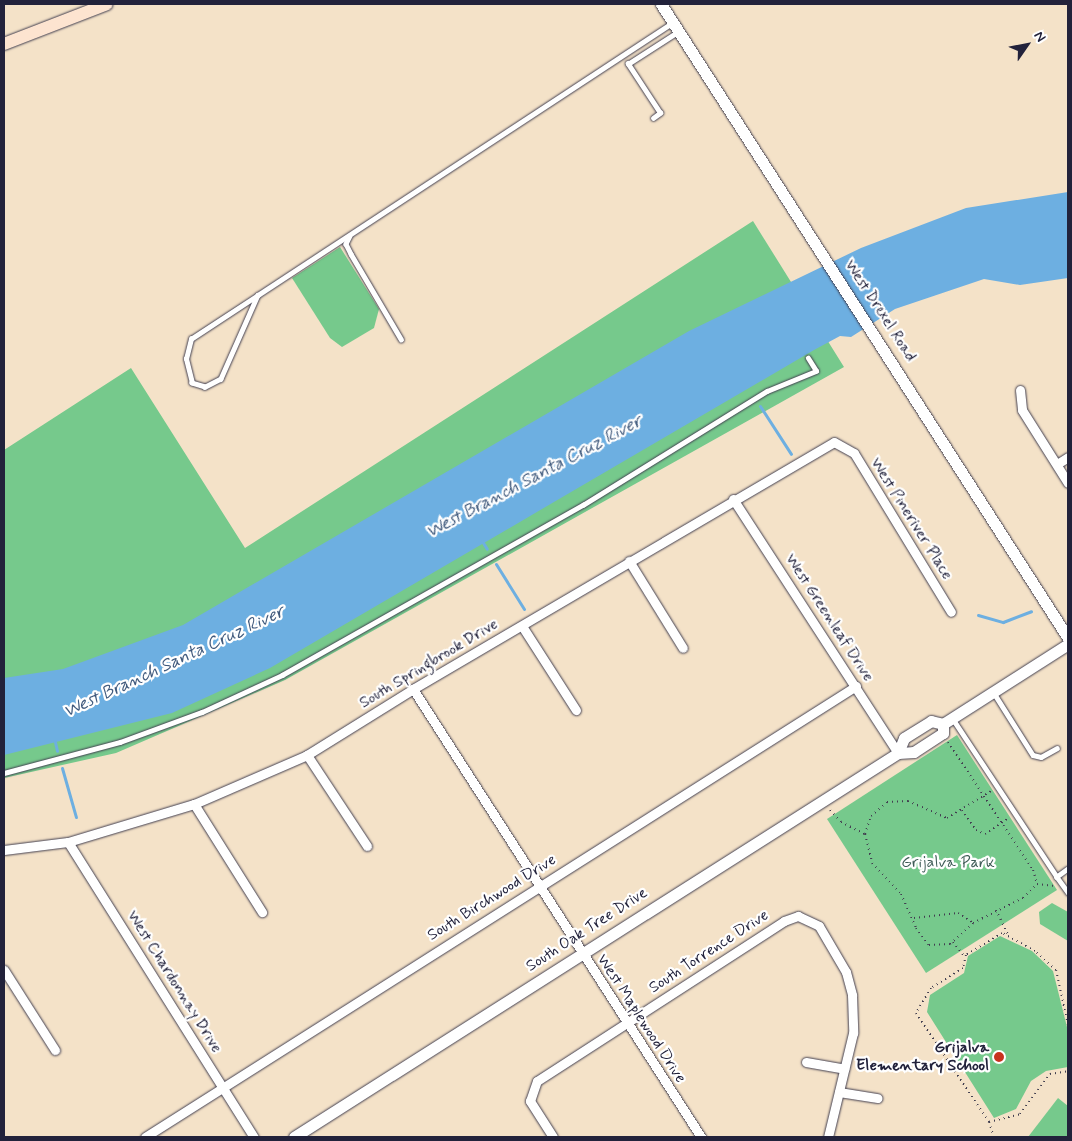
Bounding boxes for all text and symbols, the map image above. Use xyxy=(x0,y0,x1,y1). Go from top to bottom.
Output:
north arrow xyxy=(1002,20,1052,70)
text: N xyxy=(1029,28,1050,46)
street label: West Drexel Road xyxy=(840,257,920,365)
water label: West Branch Santa Cruz River xyxy=(423,411,645,543)
street label: West Pineriver Place xyxy=(866,455,956,583)
street label: West Greenleaf Drive xyxy=(781,551,877,685)
water label: West Branch Santa Cruz River xyxy=(61,602,287,722)
street label: South Springbrook Drive xyxy=(357,615,501,713)
street label: South Birchwood Drive xyxy=(425,851,559,945)
park label: Grijalva Park xyxy=(903,853,993,873)
street label: South Oak Tree Drive xyxy=(524,885,650,975)
street label: South Torrence Drive xyxy=(646,907,772,997)
street label: West Chardonnay Drive xyxy=(123,908,225,1056)
street label: West Maplewood Drive xyxy=(593,952,689,1086)
place label: Grijalva Elementary School xyxy=(856,1038,989,1076)
marker: Grijalva Elementary School xyxy=(993,1051,1005,1063)

